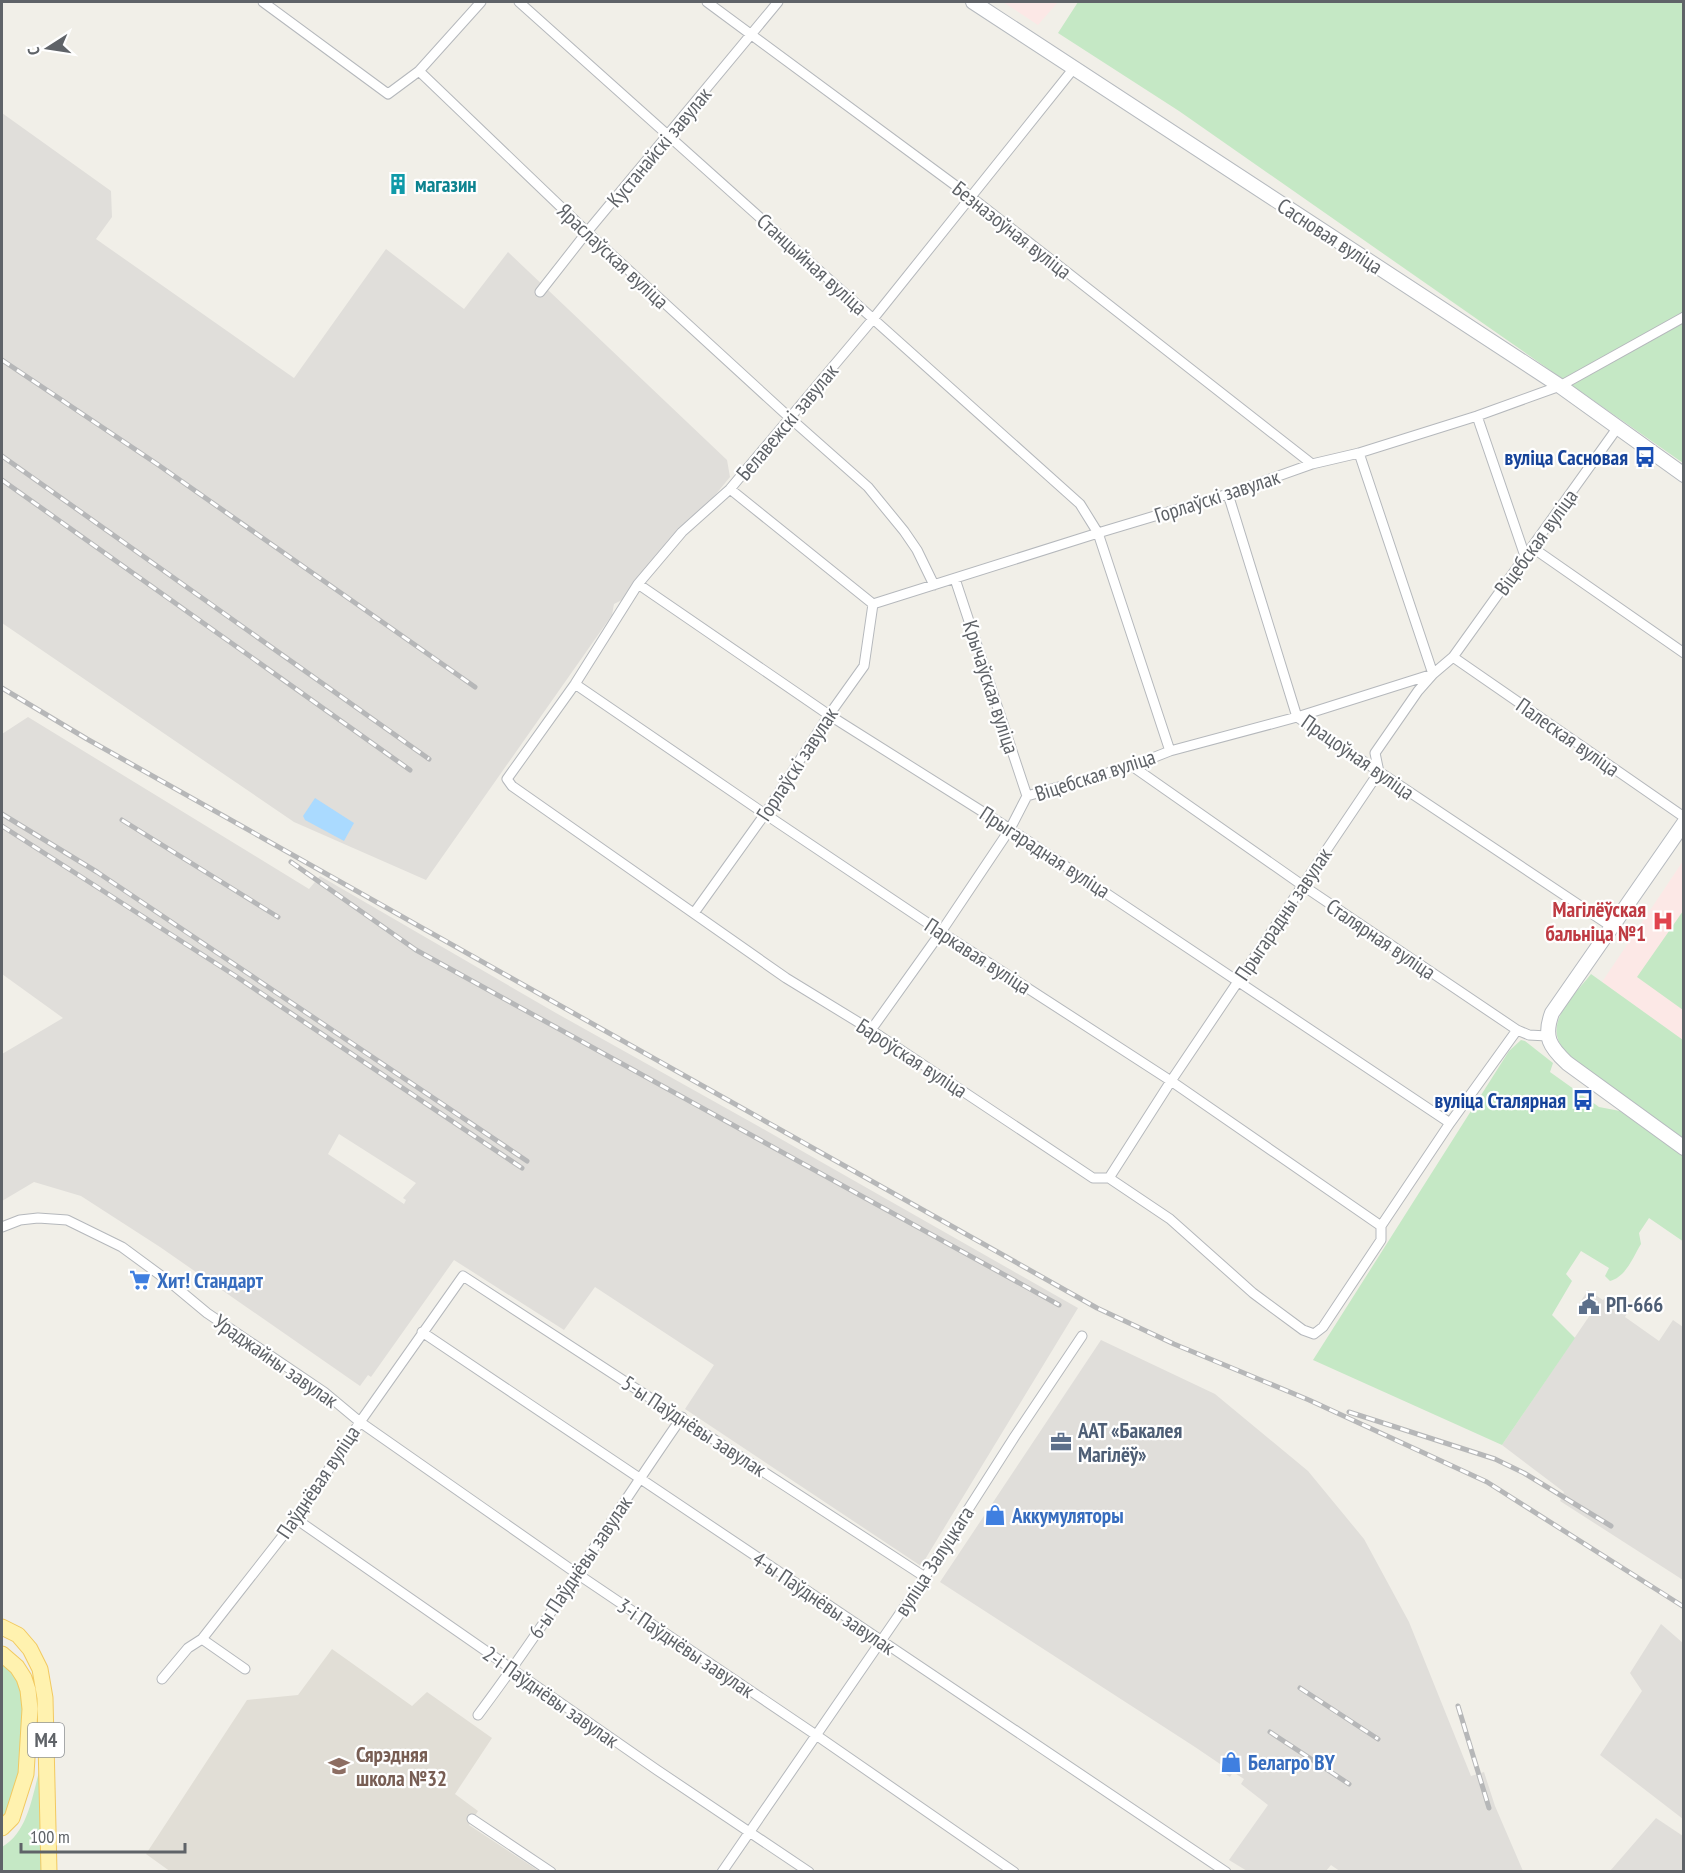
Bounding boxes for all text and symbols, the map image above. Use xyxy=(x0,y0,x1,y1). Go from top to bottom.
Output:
north arrow xyxy=(18,18,78,78)
text: С xyxy=(23,45,44,57)
street label: Кустанайскі завулак xyxy=(601,81,717,213)
place label: магазин xyxy=(415,171,477,198)
building icon: магазин xyxy=(386,172,410,196)
street label: Безназоўная вуліца xyxy=(947,175,1077,285)
street label: Сасновая вуліца xyxy=(1272,192,1388,280)
street label: Яраслаўская вуліца xyxy=(552,197,674,315)
street label: Станцыйная вуліца xyxy=(751,207,873,321)
street label: Белавежскі завулак xyxy=(730,358,844,486)
place label: вуліца Сасновая xyxy=(1504,444,1628,471)
bus stop icon: вуліца Сасновая xyxy=(1633,445,1657,469)
street label: Горлаўскі завулак xyxy=(1151,463,1283,529)
street label: Віцебская вуліца xyxy=(1488,484,1584,600)
street label: Крычаўская вуліца xyxy=(957,617,1025,757)
street label: Палеская вуліца xyxy=(1511,692,1625,782)
street label: Горлаўскі завулак xyxy=(750,702,844,826)
street label: Працоўная вуліца xyxy=(1296,708,1420,806)
street label: Віцебская вуліца xyxy=(1031,743,1159,807)
street label: Прыгарадная вуліца xyxy=(975,800,1115,904)
street label: Прыгарадны завулак xyxy=(1229,842,1337,986)
street label: Сталярная вуліца xyxy=(1321,892,1441,986)
place label: Магілёўская бальніца №1 xyxy=(1545,896,1646,947)
hospital icon: Магілёўская бальніца №1 xyxy=(1651,909,1675,933)
street label: Паркавая вуліца xyxy=(920,912,1036,1000)
street label: Бароўская вуліца xyxy=(851,1012,973,1104)
place label: вуліца Сталярная xyxy=(1435,1087,1566,1114)
bus stop icon: вуліца Сталярная xyxy=(1571,1088,1595,1112)
place label: Хит! Стандарт xyxy=(157,1267,264,1294)
supermarket icon: Хит! Стандарт xyxy=(128,1268,152,1292)
place label: РП-666 xyxy=(1606,1291,1663,1318)
public building icon: РП-666 xyxy=(1577,1292,1601,1316)
street label: Ураджайны завулак xyxy=(208,1308,344,1414)
street label: 5-ы Паўднёвы завулак xyxy=(617,1369,771,1483)
place label: ААТ «Бакалея Магілёў» xyxy=(1077,1417,1182,1468)
street label: Паўднёвая вуліца xyxy=(270,1420,366,1544)
office icon: ААТ «Бакалея Магілёў» xyxy=(1049,1430,1073,1454)
street label: 6-ы Паўднёвы завулак xyxy=(522,1490,638,1644)
street label: вуліца Залуцкага xyxy=(888,1501,980,1621)
place label: Аккумуляторы xyxy=(1011,1502,1124,1529)
shop icon: Аккумуляторы xyxy=(983,1503,1007,1527)
street label: 4-ы Паўднёвы завулак xyxy=(747,1545,901,1661)
street label: 3-і Паўднёвы завулак xyxy=(612,1592,760,1704)
street label: 2-і Паўднёвы завулак xyxy=(478,1640,624,1754)
road number: М4 xyxy=(28,1723,64,1757)
place label: Сярэдняя школа №32 xyxy=(356,1741,447,1792)
place label: Белагро BY xyxy=(1248,1749,1335,1776)
shop icon: Белагро BY xyxy=(1219,1750,1243,1774)
school or university icon: Сярэдняя школа №32 xyxy=(327,1754,351,1778)
scale bar xyxy=(21,1816,184,1854)
text: 100 m xyxy=(30,1825,70,1848)

